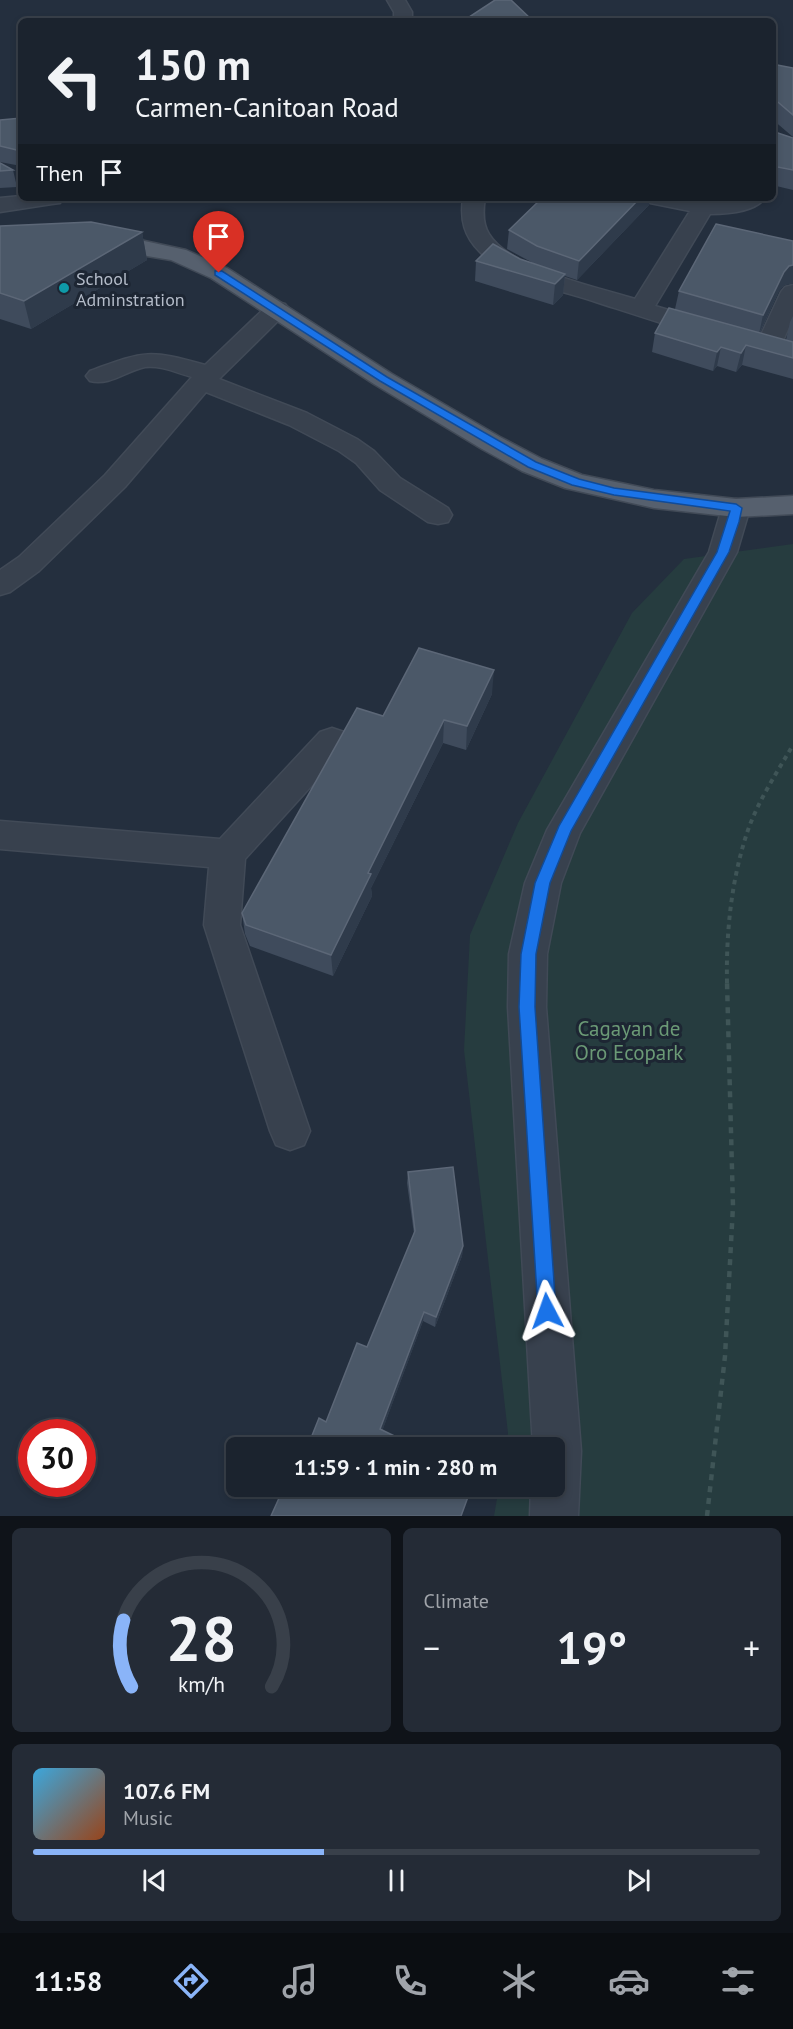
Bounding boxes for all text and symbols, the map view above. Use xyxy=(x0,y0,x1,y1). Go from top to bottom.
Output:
text: 150 m xyxy=(135,37,251,92)
icon: left xyxy=(36,42,114,120)
text: Carmen-Canitoan Road xyxy=(135,90,399,124)
icon: arrive xyxy=(95,156,128,189)
text: Then xyxy=(36,159,83,187)
pin xyxy=(193,211,244,273)
icon: arrive xyxy=(202,220,235,253)
place label: School Adminstration xyxy=(76,267,185,311)
marker: School Adminstration xyxy=(57,281,71,295)
park label: Cagayan de Oro Ecopark xyxy=(575,1015,683,1066)
position arrow xyxy=(515,1279,579,1343)
speed limit sign: 30 xyxy=(18,1419,96,1497)
text: 11:59 · 1 min · 280 m xyxy=(294,1453,497,1481)
text: Climate xyxy=(424,1588,489,1614)
text: 28 xyxy=(166,1597,237,1678)
text: 19° xyxy=(556,1618,627,1676)
text: − xyxy=(424,1626,440,1669)
text: + xyxy=(743,1626,760,1669)
text: km/h xyxy=(178,1670,225,1698)
text: 107.6 FM xyxy=(123,1777,210,1805)
text: Music xyxy=(123,1805,172,1831)
icon: previous xyxy=(138,1864,171,1897)
icon: pause xyxy=(380,1864,413,1897)
icon: next xyxy=(622,1864,655,1897)
icon: directions xyxy=(170,1960,212,2002)
icon: music xyxy=(279,1960,321,2002)
icon: phone xyxy=(389,1960,431,2002)
icon: climate xyxy=(498,1960,540,2002)
icon: car xyxy=(608,1960,650,2002)
icon: filters xyxy=(717,1960,759,2002)
text: 11:58 xyxy=(34,1964,102,1998)

